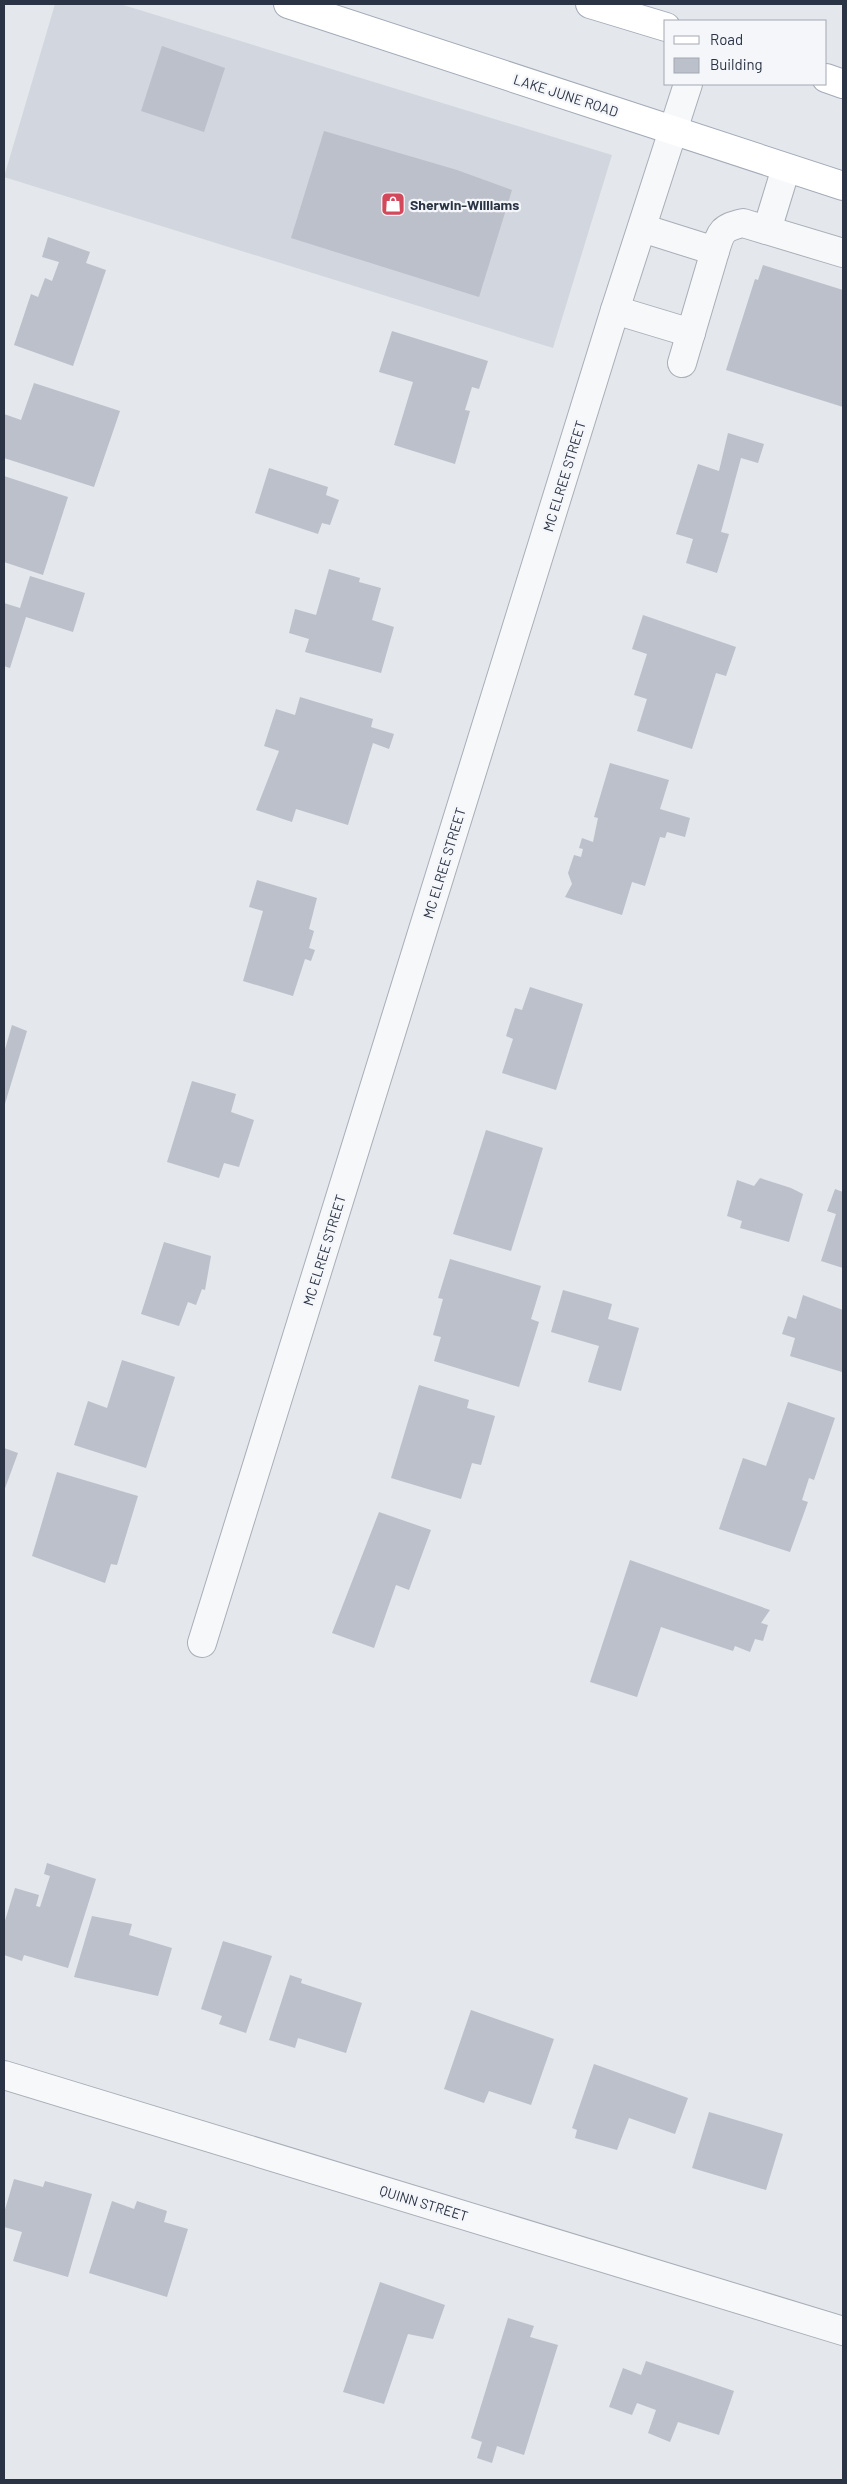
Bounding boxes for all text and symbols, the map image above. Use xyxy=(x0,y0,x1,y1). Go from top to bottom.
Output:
legend xyxy=(664,20,827,85)
text: Road xyxy=(710,30,743,48)
text: Building xyxy=(710,55,763,73)
street label: LAKE JUNE ROAD xyxy=(512,70,620,120)
shop icon: Sherwin-Williams xyxy=(380,191,406,217)
place label: Sherwin-Williams xyxy=(410,196,519,213)
street label: MC ELREE STREET xyxy=(539,418,589,534)
street label: MC ELREE STREET xyxy=(419,805,469,921)
street label: MC ELREE STREET xyxy=(299,1192,349,1308)
street label: QUINN STREET xyxy=(378,2181,470,2225)

